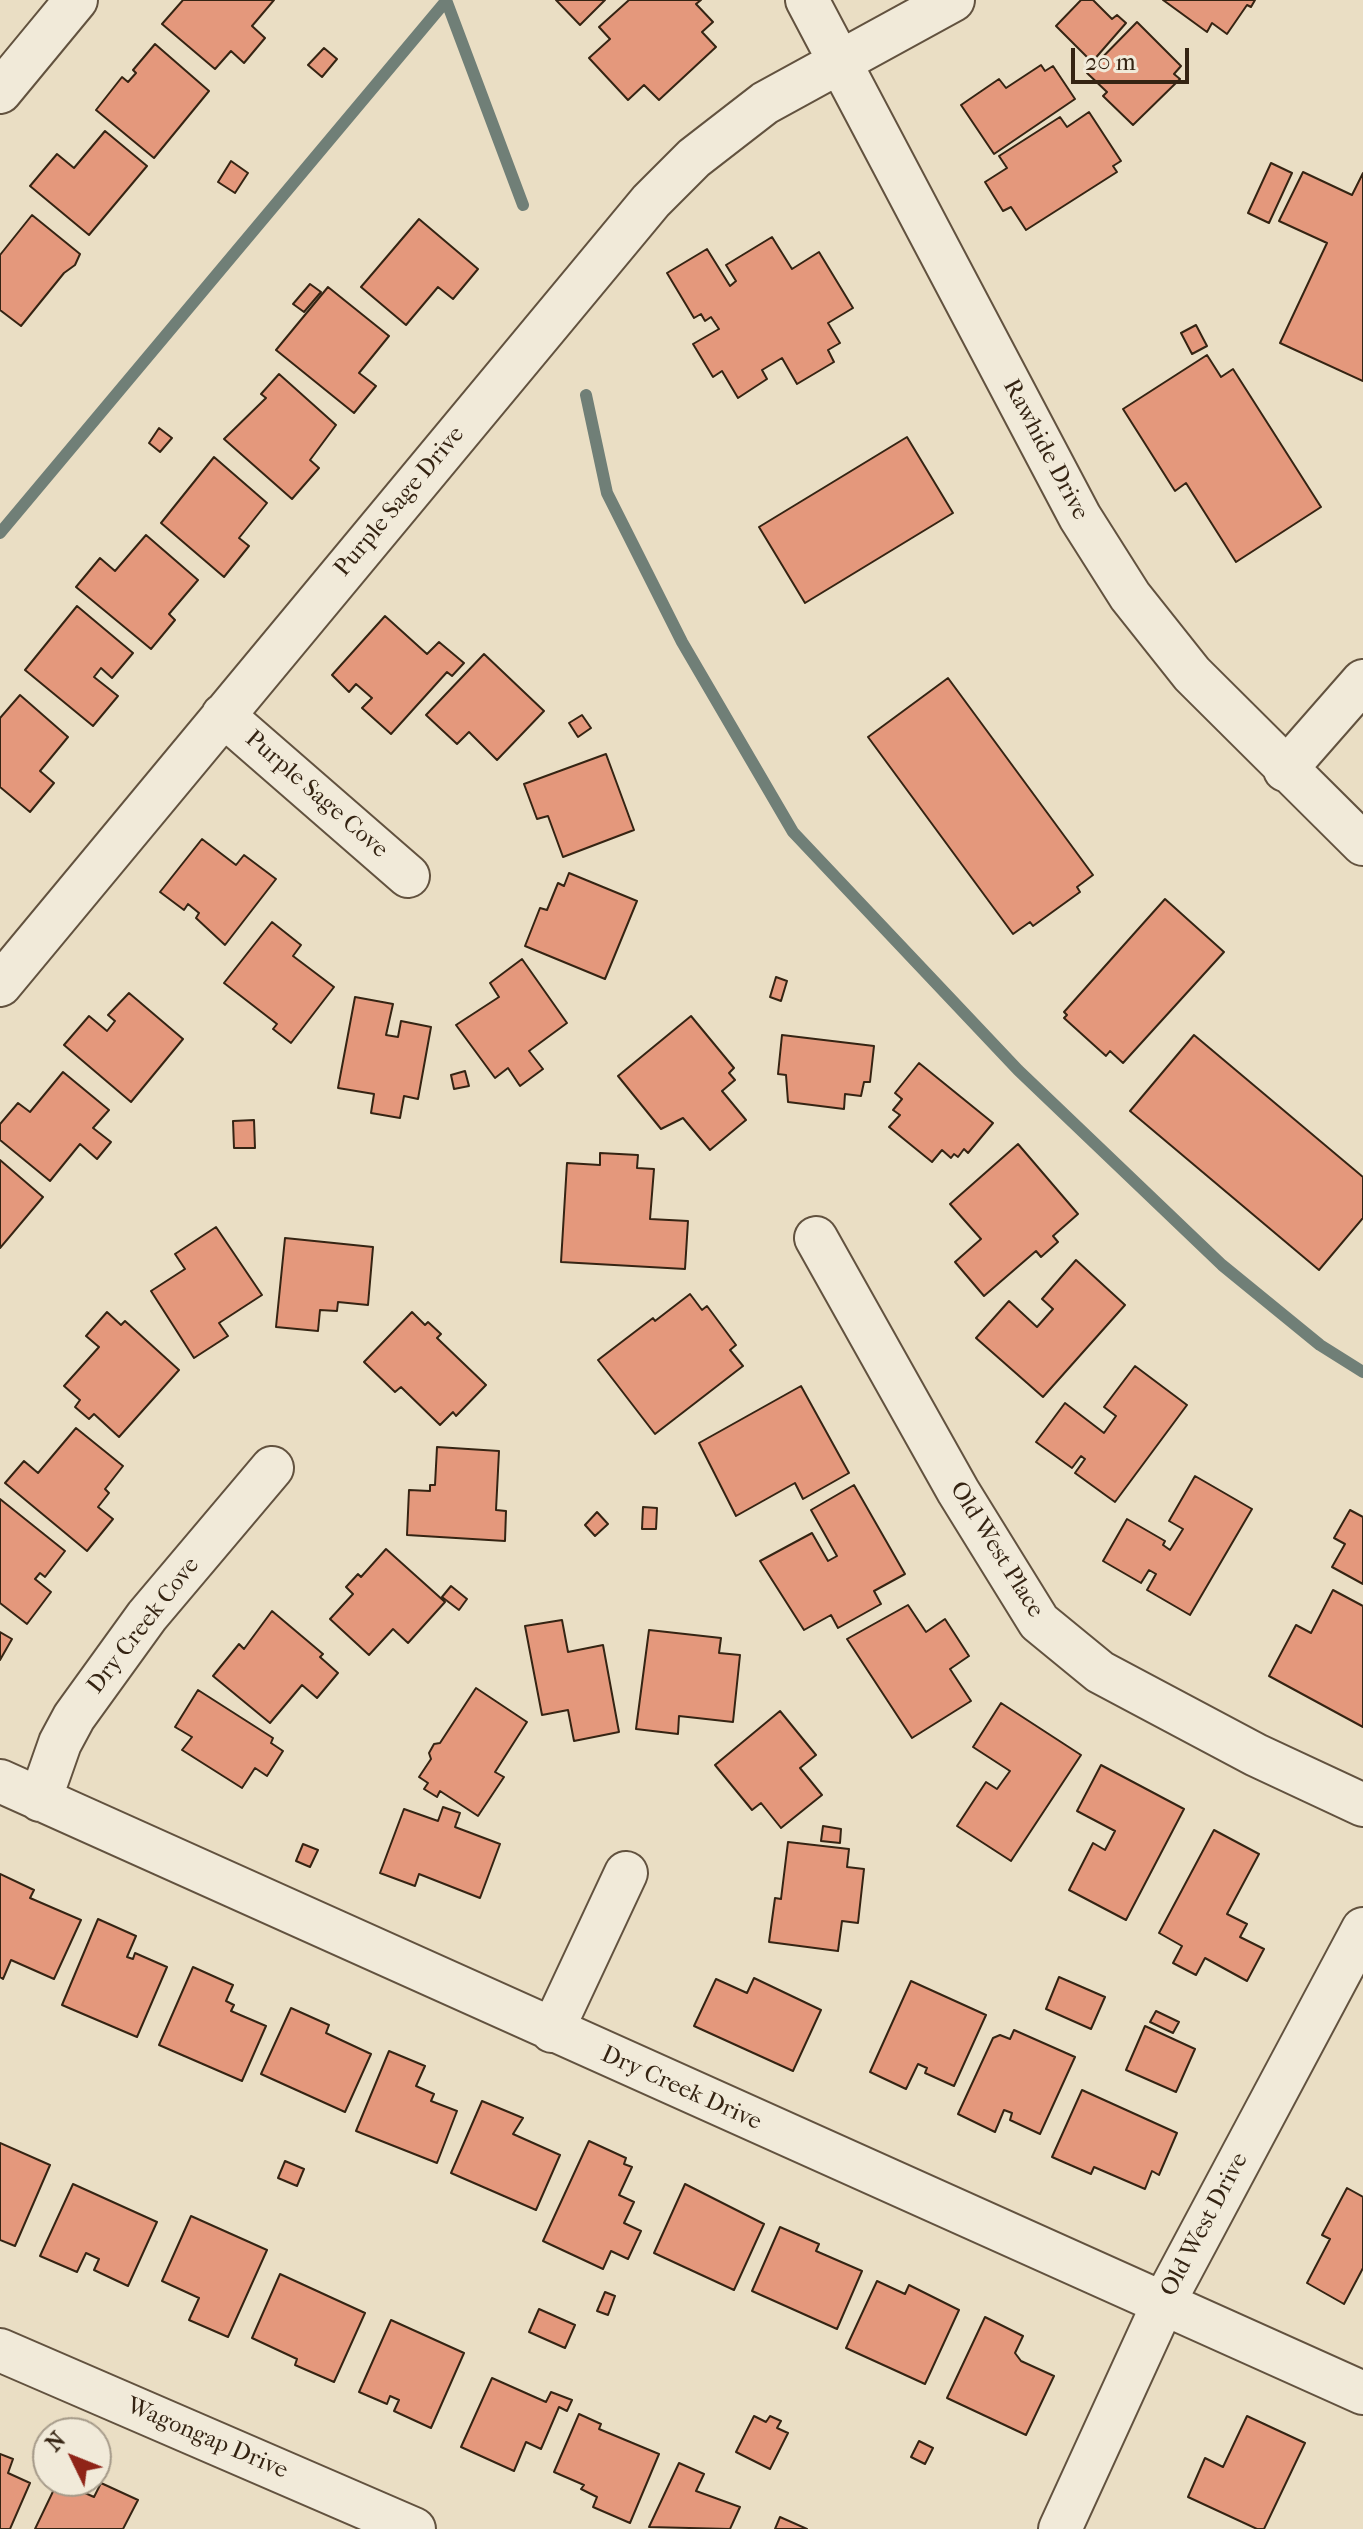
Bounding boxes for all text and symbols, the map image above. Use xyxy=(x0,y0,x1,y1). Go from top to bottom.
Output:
scale bar xyxy=(1075,32,1193,82)
text: 20 m xyxy=(1085,48,1136,76)
street label: Rawhide Drive xyxy=(996,375,1094,525)
street label: Purple Sage Drive xyxy=(329,421,471,583)
street label: Purple Sage Cove xyxy=(239,725,393,865)
street label: Old West Place xyxy=(943,1477,1049,1623)
street label: Dry Creek Cove xyxy=(82,1552,206,1700)
street label: Dry Creek Drive xyxy=(596,2041,766,2137)
street label: Old West Drive xyxy=(1155,2148,1255,2302)
street label: Wagongap Drive xyxy=(122,2392,292,2486)
north arrow xyxy=(32,2417,112,2497)
text: N xyxy=(41,2427,71,2457)

